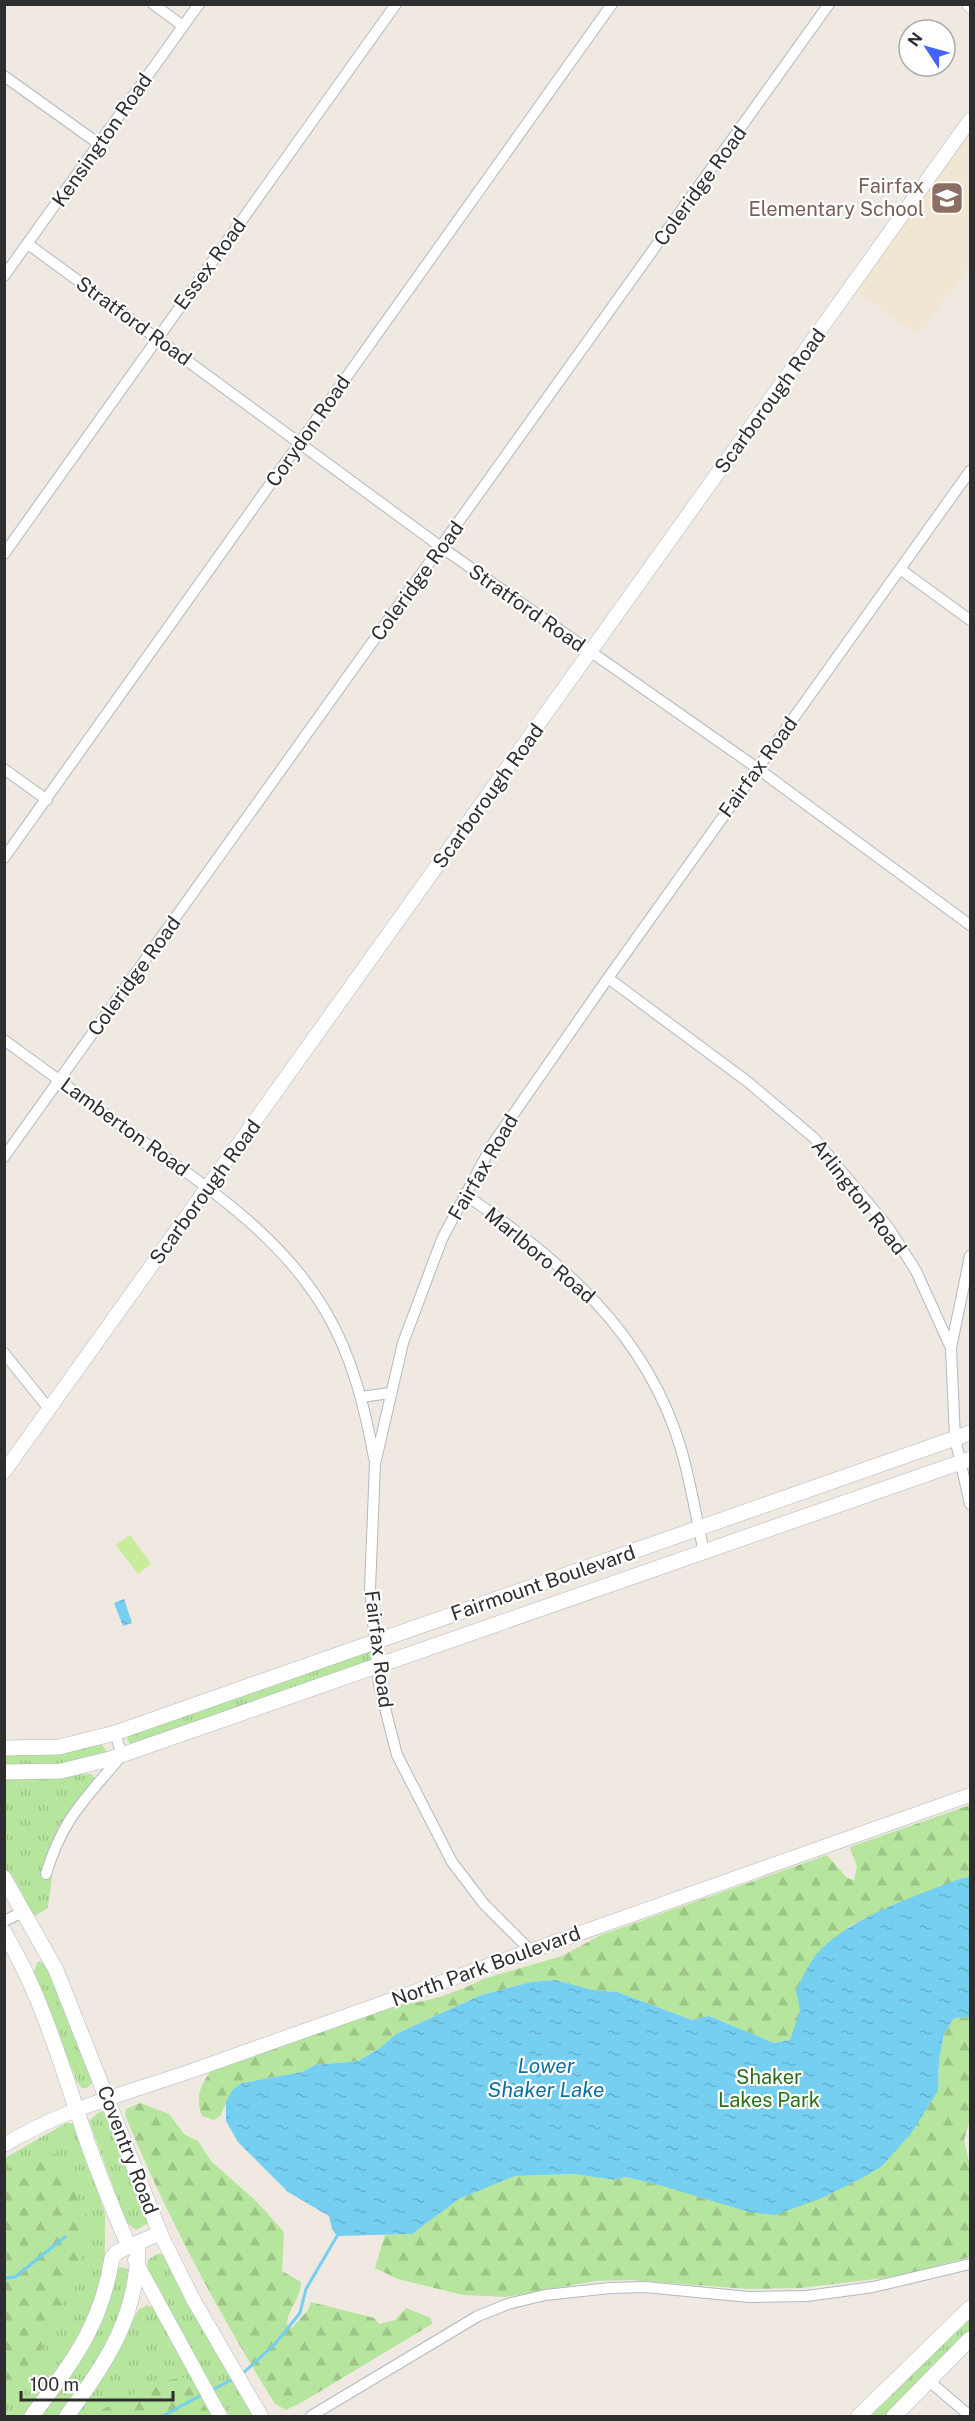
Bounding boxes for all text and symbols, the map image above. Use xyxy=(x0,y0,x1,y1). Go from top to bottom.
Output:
north arrow xyxy=(897,18,957,78)
text: N xyxy=(904,29,927,50)
street label: Kensington Road xyxy=(47,69,157,211)
street label: Coleridge Road xyxy=(649,121,751,251)
place label: Fairfax Elementary School xyxy=(749,174,924,221)
school or university icon: Fairfax Elementary School xyxy=(929,180,965,216)
street label: Essex Road xyxy=(169,214,251,314)
street label: Stratford Road xyxy=(72,271,196,371)
street label: Scarborough Road xyxy=(709,324,831,478)
street label: Corydon Road xyxy=(261,371,355,491)
street label: Coleridge Road xyxy=(366,516,468,646)
street label: Stratford Road xyxy=(464,559,590,657)
street label: Fairfax Road xyxy=(714,712,802,822)
street label: Scarborough Road xyxy=(427,719,549,873)
street label: Coleridge Road xyxy=(83,911,185,1041)
street label: Lamberton Road xyxy=(56,1072,194,1182)
street label: Fairfax Road xyxy=(443,1110,523,1224)
street label: Scarborough Road xyxy=(144,1115,266,1269)
street label: Arlington Road xyxy=(807,1135,911,1259)
street label: Marlboro Road xyxy=(480,1202,600,1308)
street label: Fairmount Boulevard xyxy=(448,1540,638,1626)
street label: Fairfax Road xyxy=(360,1589,398,1709)
street label: North Park Boulevard xyxy=(388,1921,584,2011)
water label: Lower Shaker Lake xyxy=(488,2053,604,2102)
park label: Shaker Lakes Park xyxy=(718,2065,820,2112)
street label: Coventry Road xyxy=(92,2082,164,2218)
scale bar xyxy=(21,2364,172,2402)
text: 100 m xyxy=(30,2374,79,2395)

